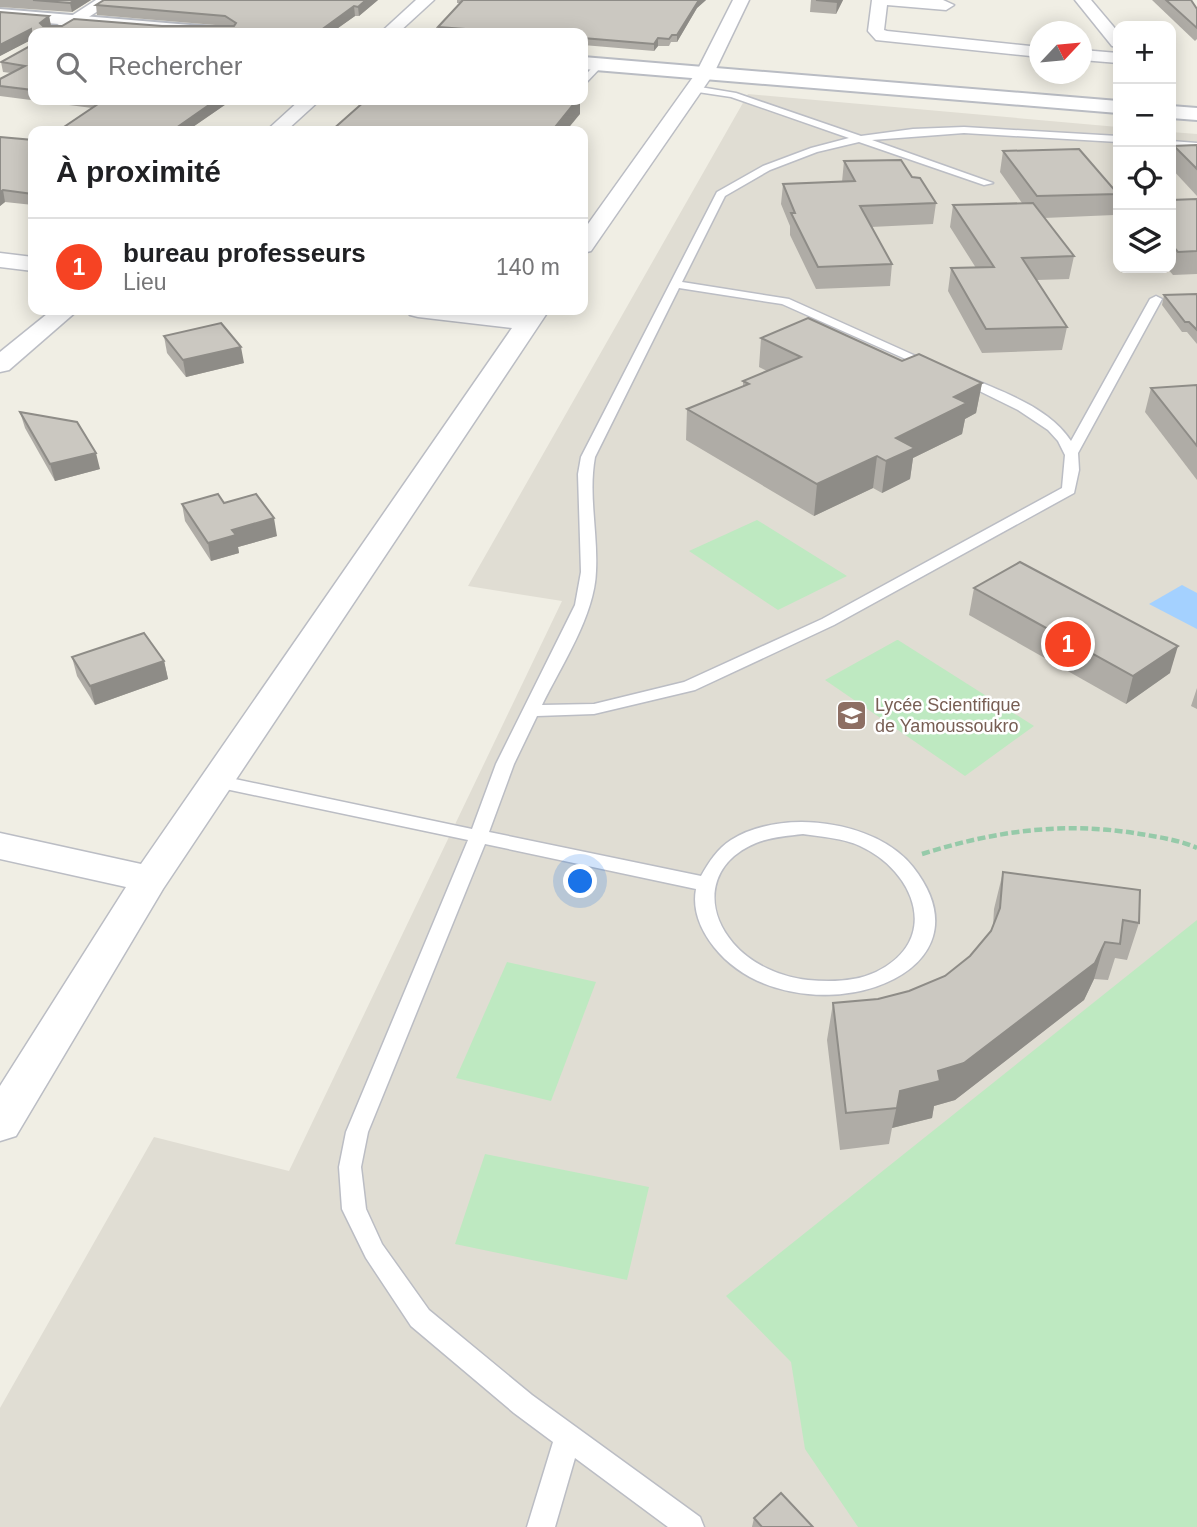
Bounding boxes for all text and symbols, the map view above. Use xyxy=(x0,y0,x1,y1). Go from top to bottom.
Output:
north arrow xyxy=(1029,21,1092,84)
map controls xyxy=(1113,21,1176,273)
button: + xyxy=(1113,21,1176,84)
search box xyxy=(28,28,588,105)
icon: search xyxy=(52,48,90,86)
text: Rechercher xyxy=(108,51,242,81)
button: − xyxy=(1113,84,1176,147)
button: locate xyxy=(1113,147,1176,210)
text: À proximité xyxy=(56,155,221,188)
button: layers xyxy=(1113,210,1176,273)
text: bureau professeurs xyxy=(123,238,366,268)
text: 1 xyxy=(73,254,85,280)
text: 140 m xyxy=(496,254,560,280)
text: Lieu xyxy=(123,269,166,295)
pin: 1 xyxy=(1045,618,1091,670)
place label: Lycée Scientifique de Yamoussoukro xyxy=(875,695,1020,736)
school or university icon: Lycée Scientifique de Yamoussoukro xyxy=(835,698,869,732)
your location xyxy=(563,864,597,898)

